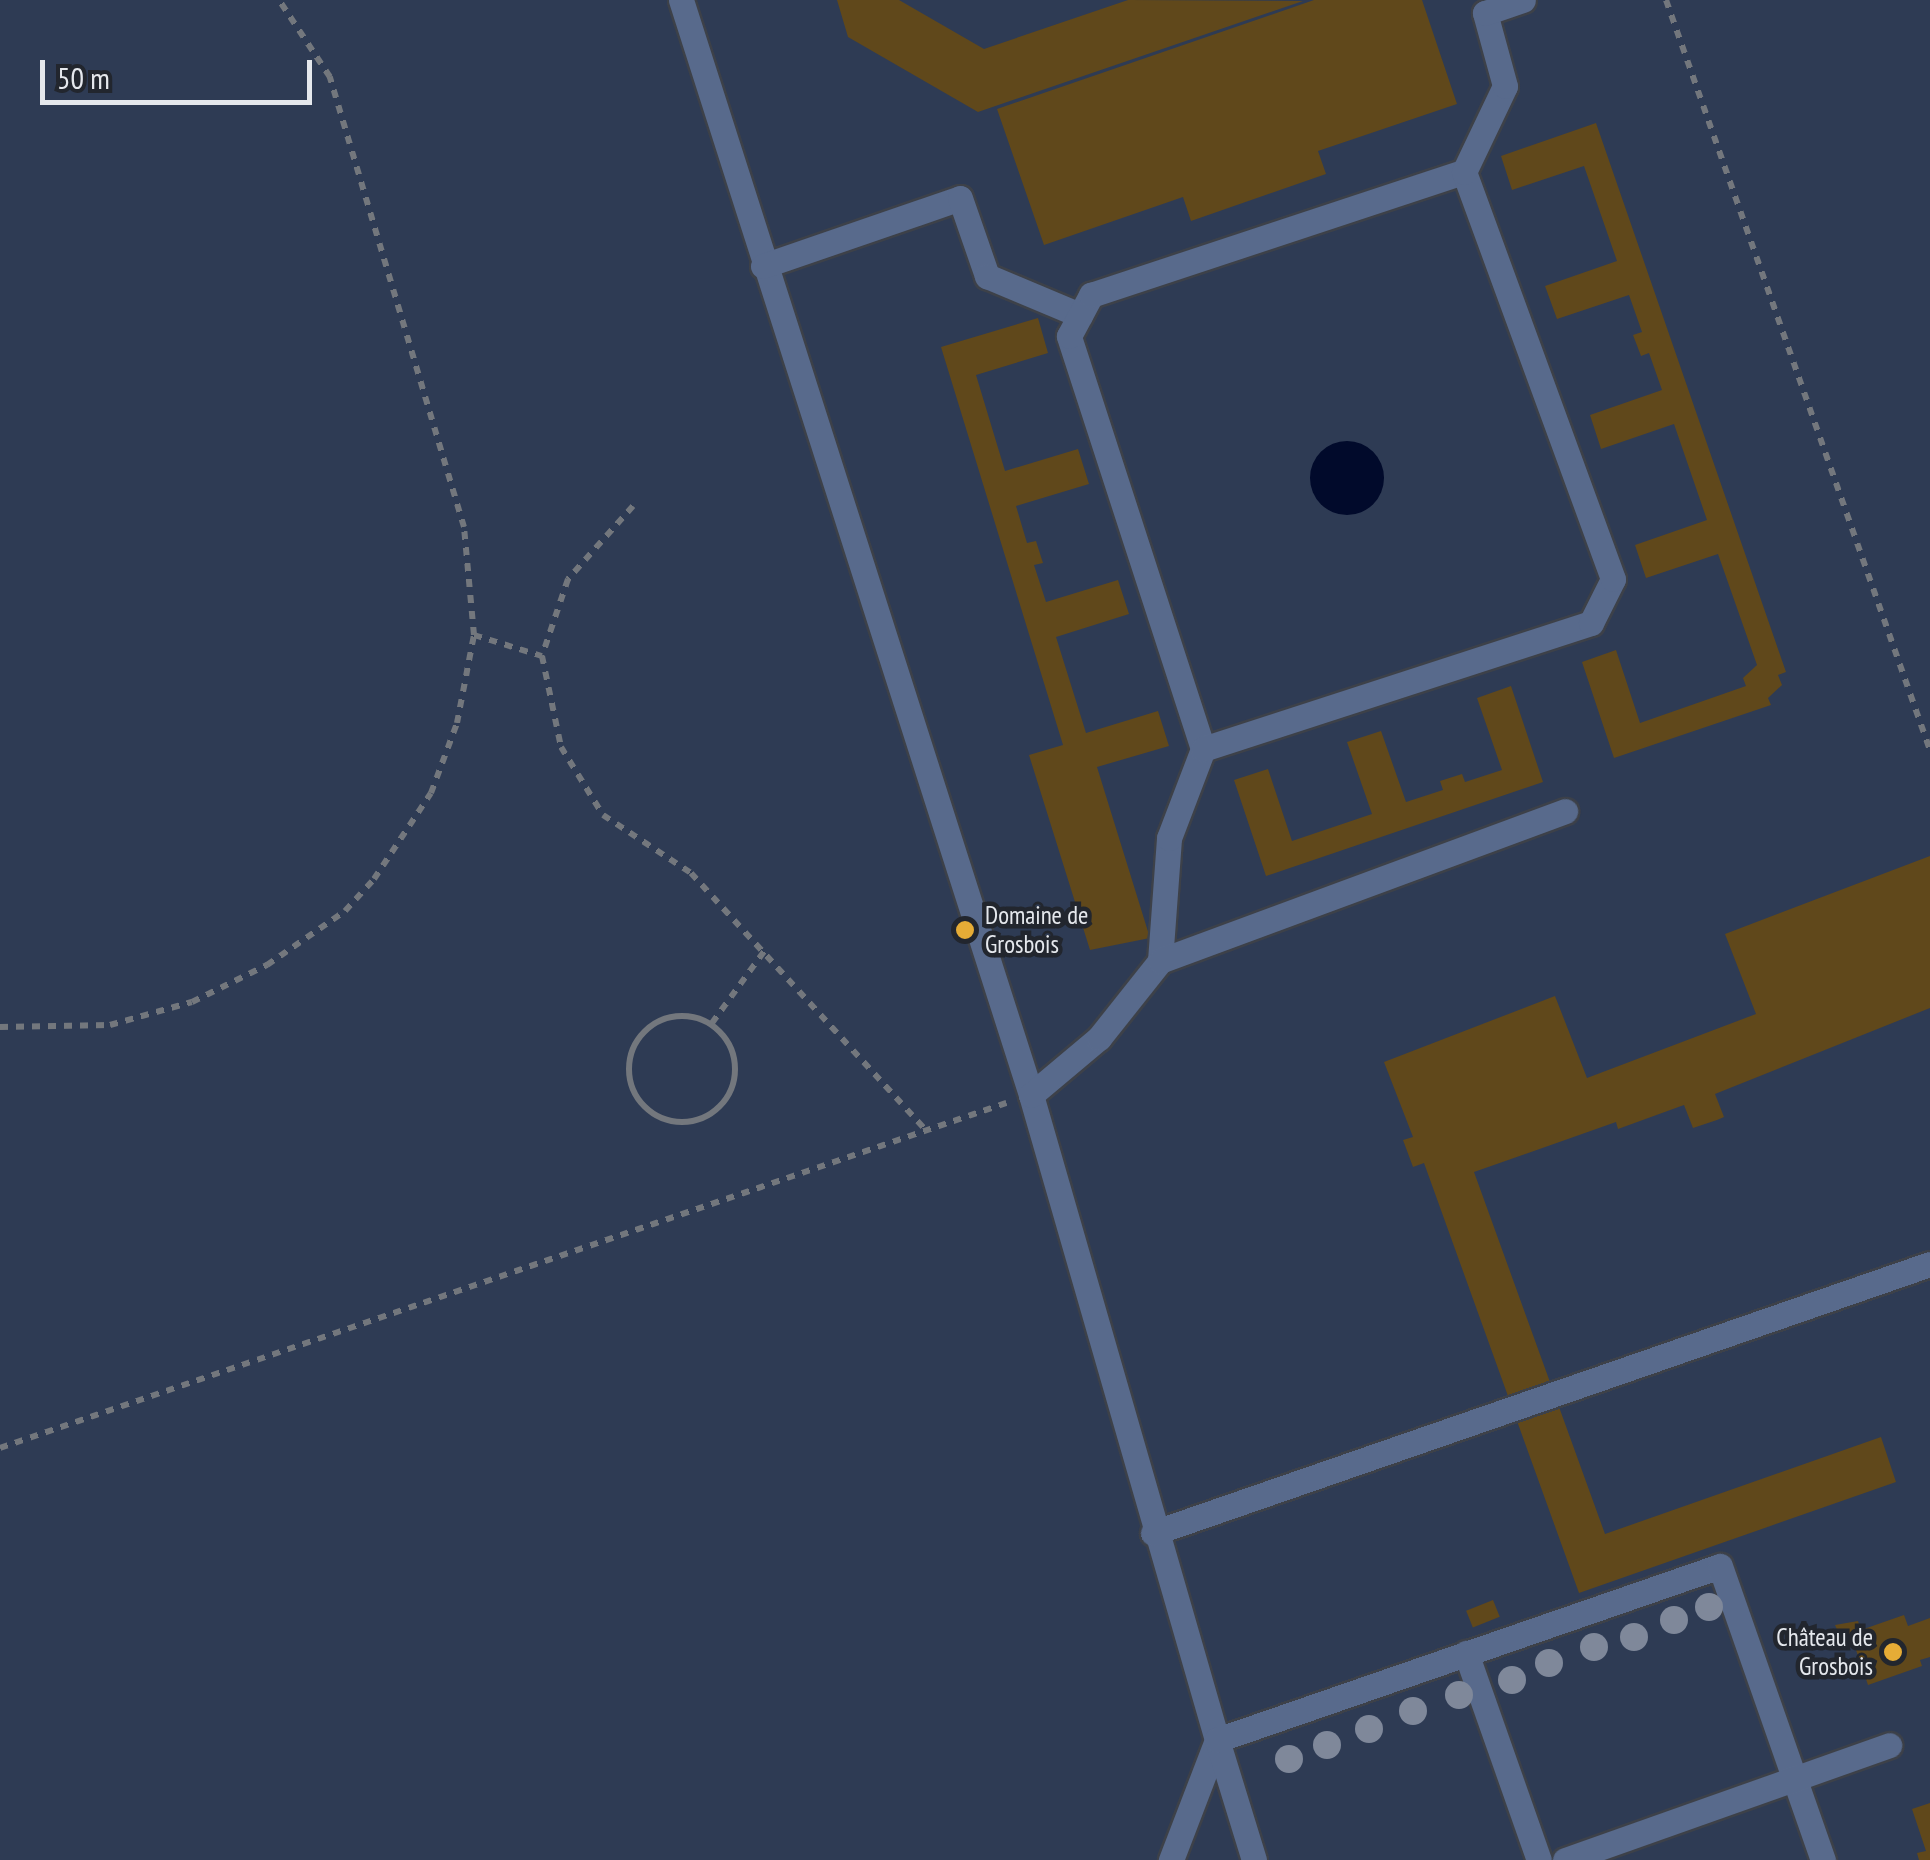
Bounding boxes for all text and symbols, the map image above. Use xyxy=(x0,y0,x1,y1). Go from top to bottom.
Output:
scale bar xyxy=(45,40,318,102)
text: 50 m xyxy=(57,58,110,97)
place label: Domaine de Grosbois xyxy=(985,901,1088,960)
marker: Domaine de Grosbois xyxy=(954,919,976,941)
place label: Château de Grosbois xyxy=(1776,1623,1873,1682)
marker: Château de Grosbois xyxy=(1882,1641,1904,1663)

